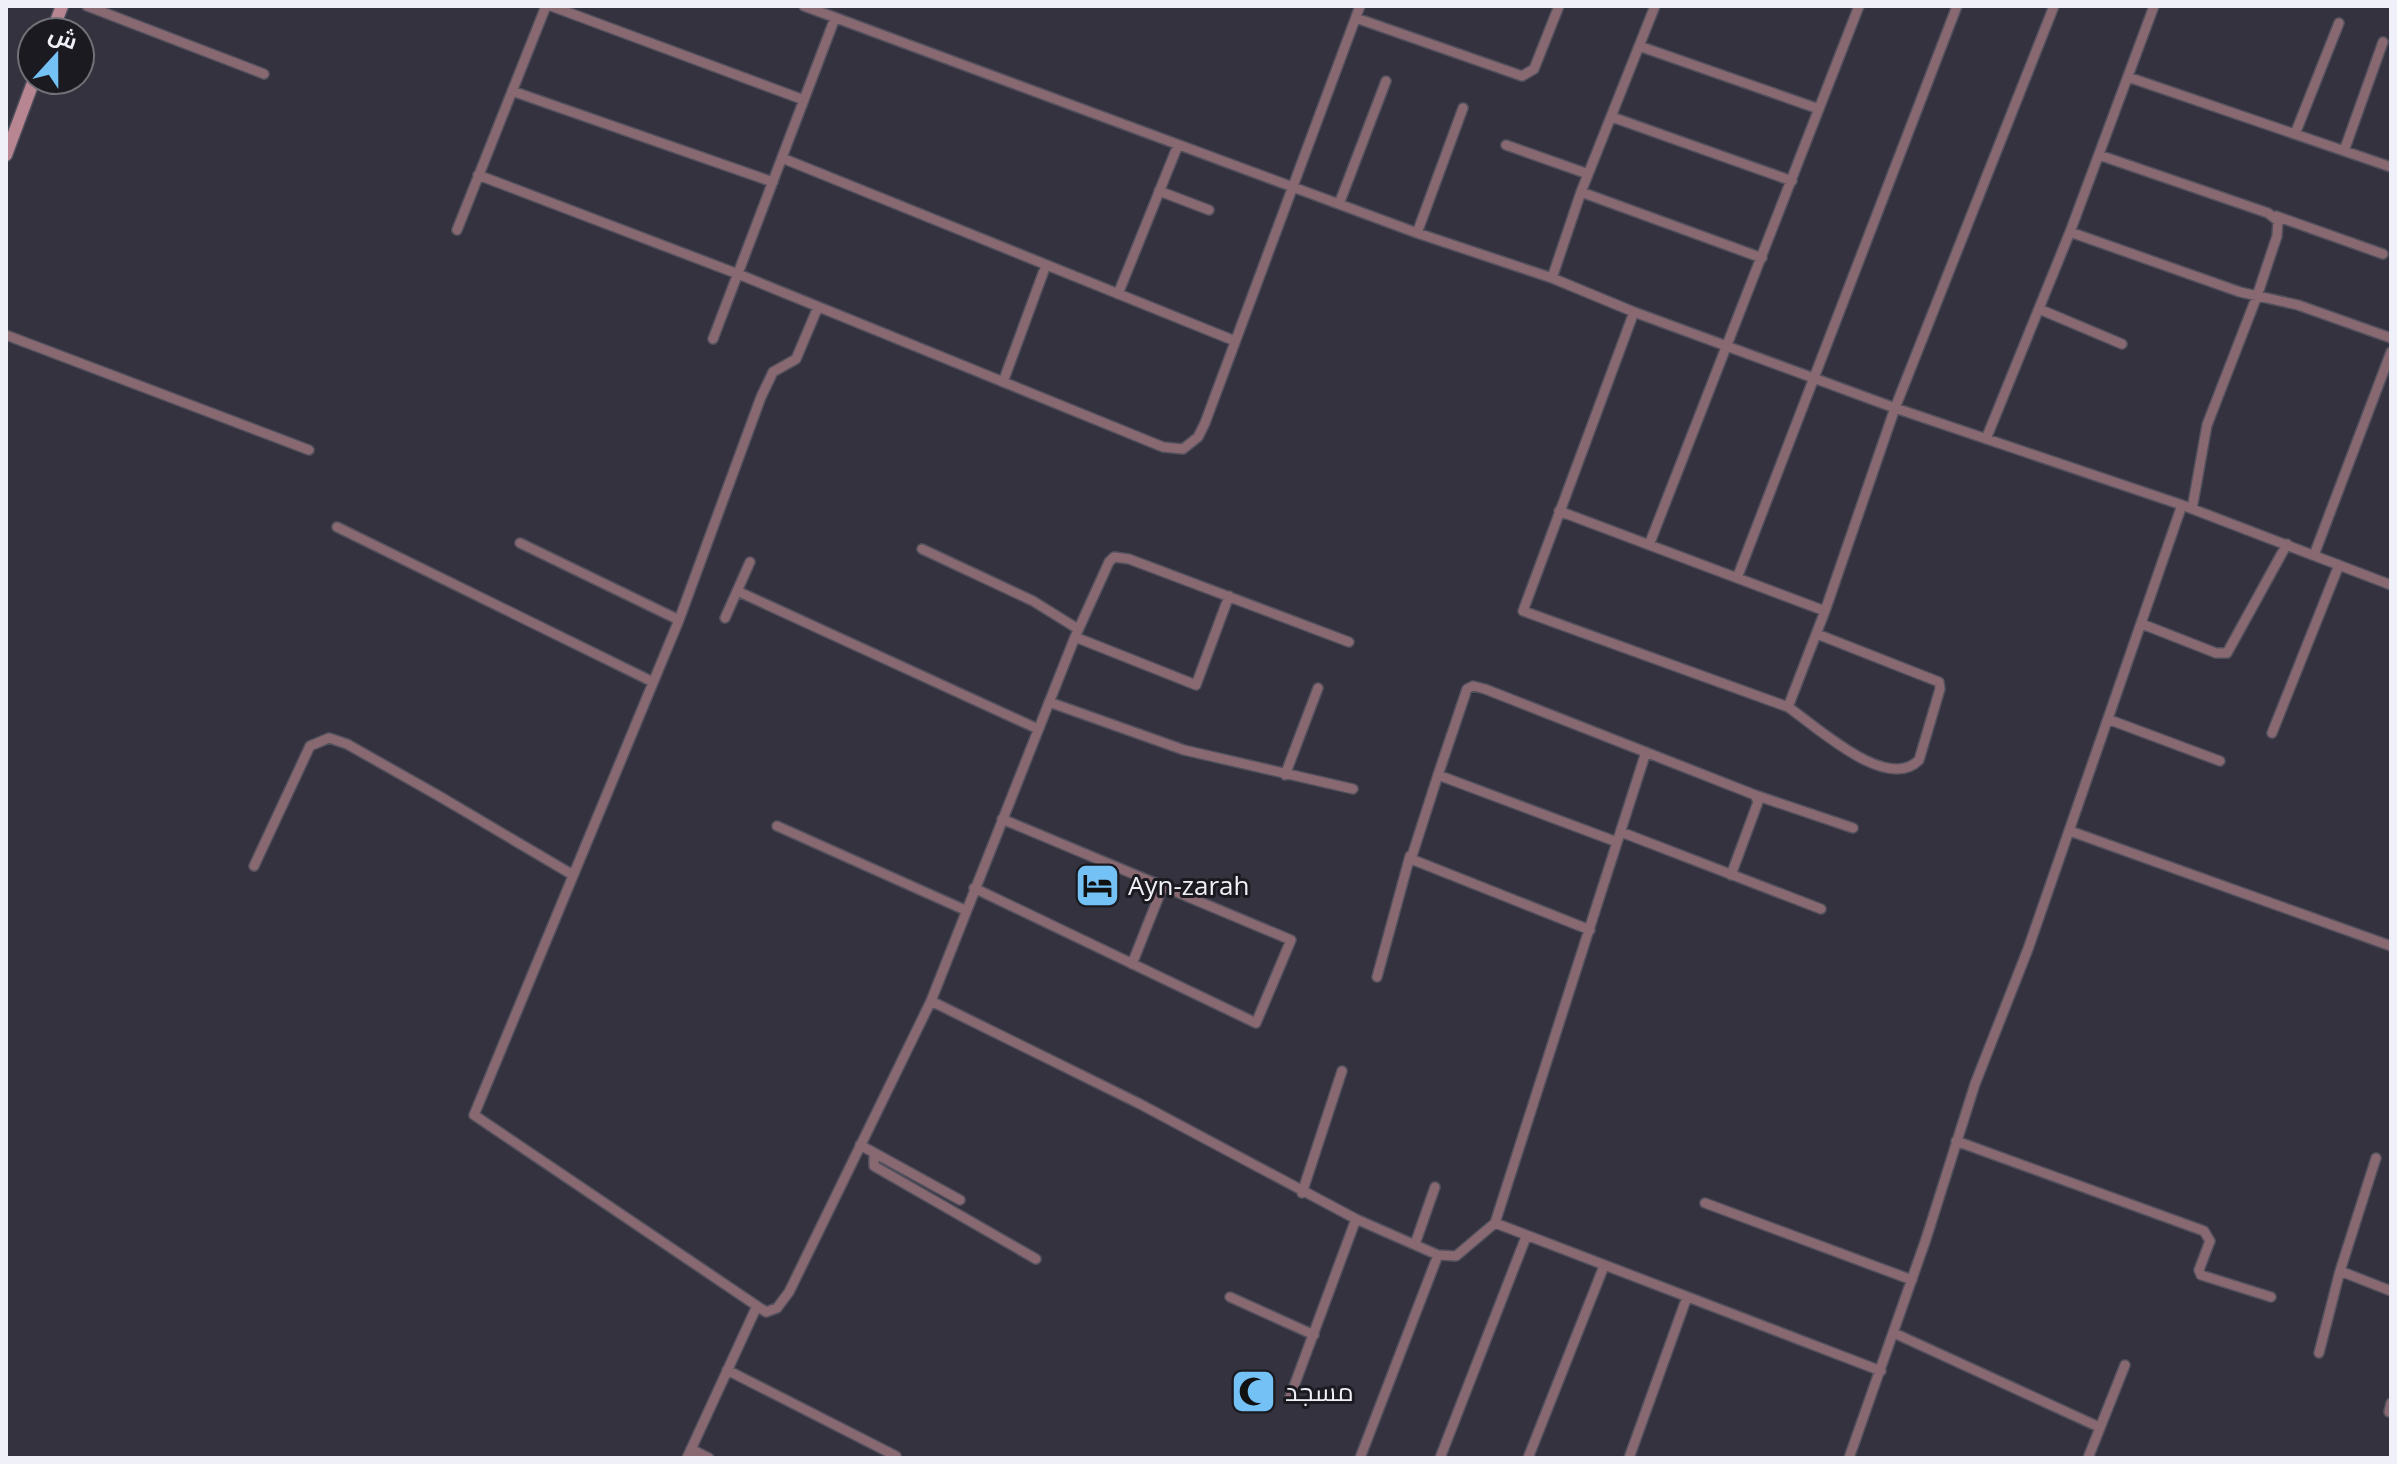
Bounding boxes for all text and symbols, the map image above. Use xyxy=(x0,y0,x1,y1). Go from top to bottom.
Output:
north arrow xyxy=(16,16,96,96)
text: ش xyxy=(45,17,82,55)
hotel icon: Ayn-zarah xyxy=(1073,862,1121,910)
place label: Ayn-zarah xyxy=(1128,867,1249,903)
mosque icon: مسجد xyxy=(1230,1368,1278,1416)
place label: مسجد xyxy=(1285,1373,1354,1409)

